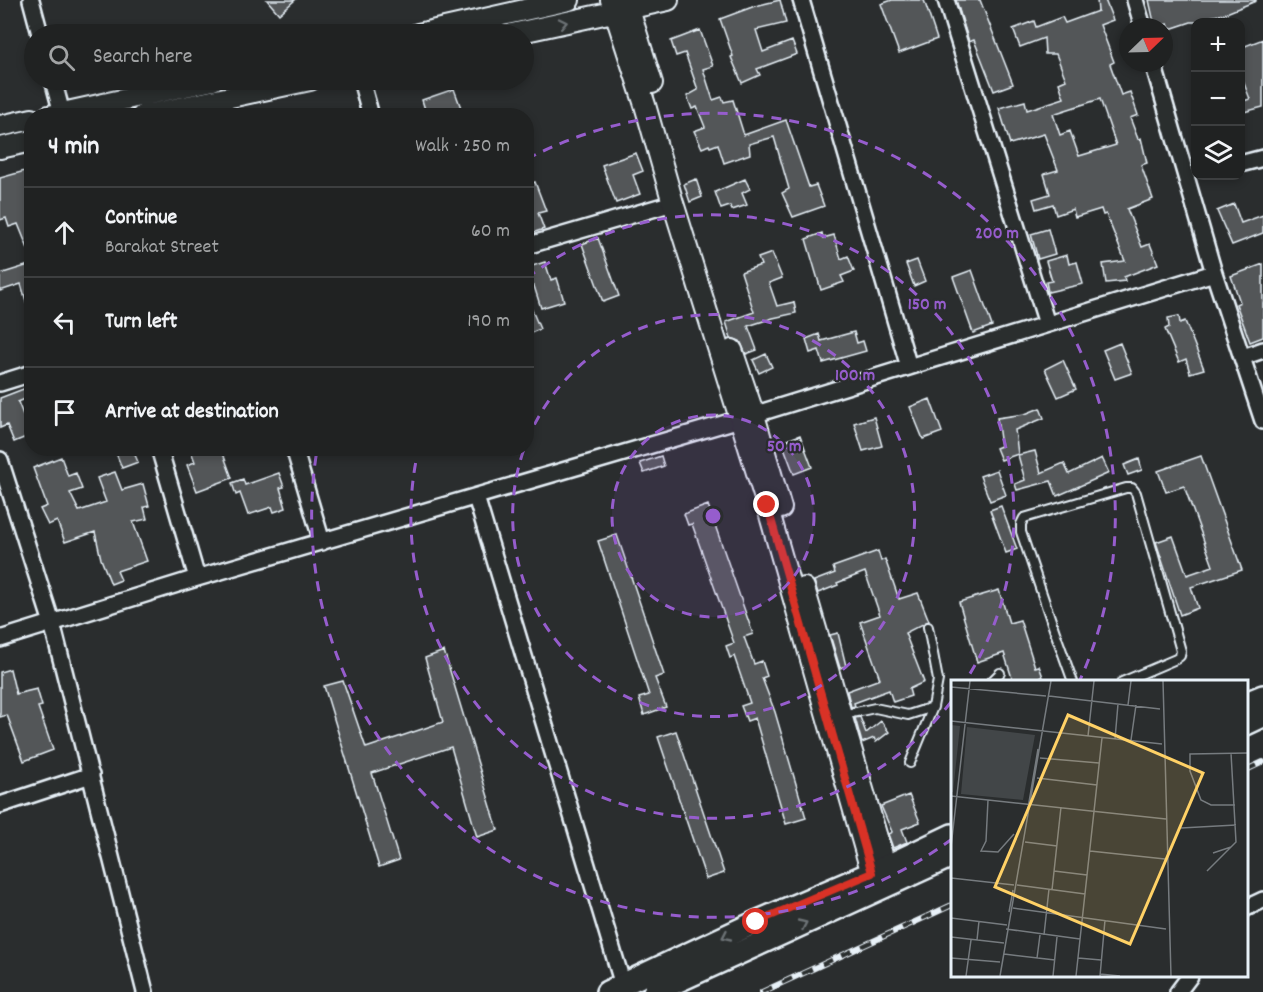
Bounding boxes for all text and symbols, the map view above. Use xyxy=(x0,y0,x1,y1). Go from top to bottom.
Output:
one-way arrow xyxy=(558,18,568,31)
north arrow xyxy=(1119,18,1173,72)
map controls xyxy=(1191,18,1245,180)
button: + xyxy=(1191,18,1245,72)
search box xyxy=(24,24,534,90)
icon: search xyxy=(45,41,78,74)
text: Search here xyxy=(93,42,192,73)
button: − xyxy=(1191,72,1245,126)
button: layers xyxy=(1191,126,1245,180)
text: 4 min xyxy=(48,129,99,166)
text: Walk · 250 m xyxy=(415,133,510,161)
text: Continue xyxy=(105,203,177,234)
icon: ahead xyxy=(48,216,81,249)
text: 60 m xyxy=(471,218,510,246)
text: 200 m xyxy=(975,222,1019,247)
text: Barakat Street xyxy=(105,234,219,262)
text: 150 m xyxy=(908,293,946,318)
icon: left xyxy=(48,306,81,339)
text: Turn left xyxy=(105,307,177,338)
text: 190 m xyxy=(467,308,510,336)
text: 100 m xyxy=(835,364,875,389)
icon: arrive xyxy=(48,396,81,429)
text: Arrive at destination xyxy=(105,397,279,428)
text: 50 m xyxy=(767,435,801,460)
route end xyxy=(753,491,779,517)
centre of rings xyxy=(703,506,723,526)
inset map xyxy=(951,680,1248,977)
route start xyxy=(742,908,768,934)
one-way arrow xyxy=(797,920,808,932)
one-way arrow xyxy=(722,929,733,941)

